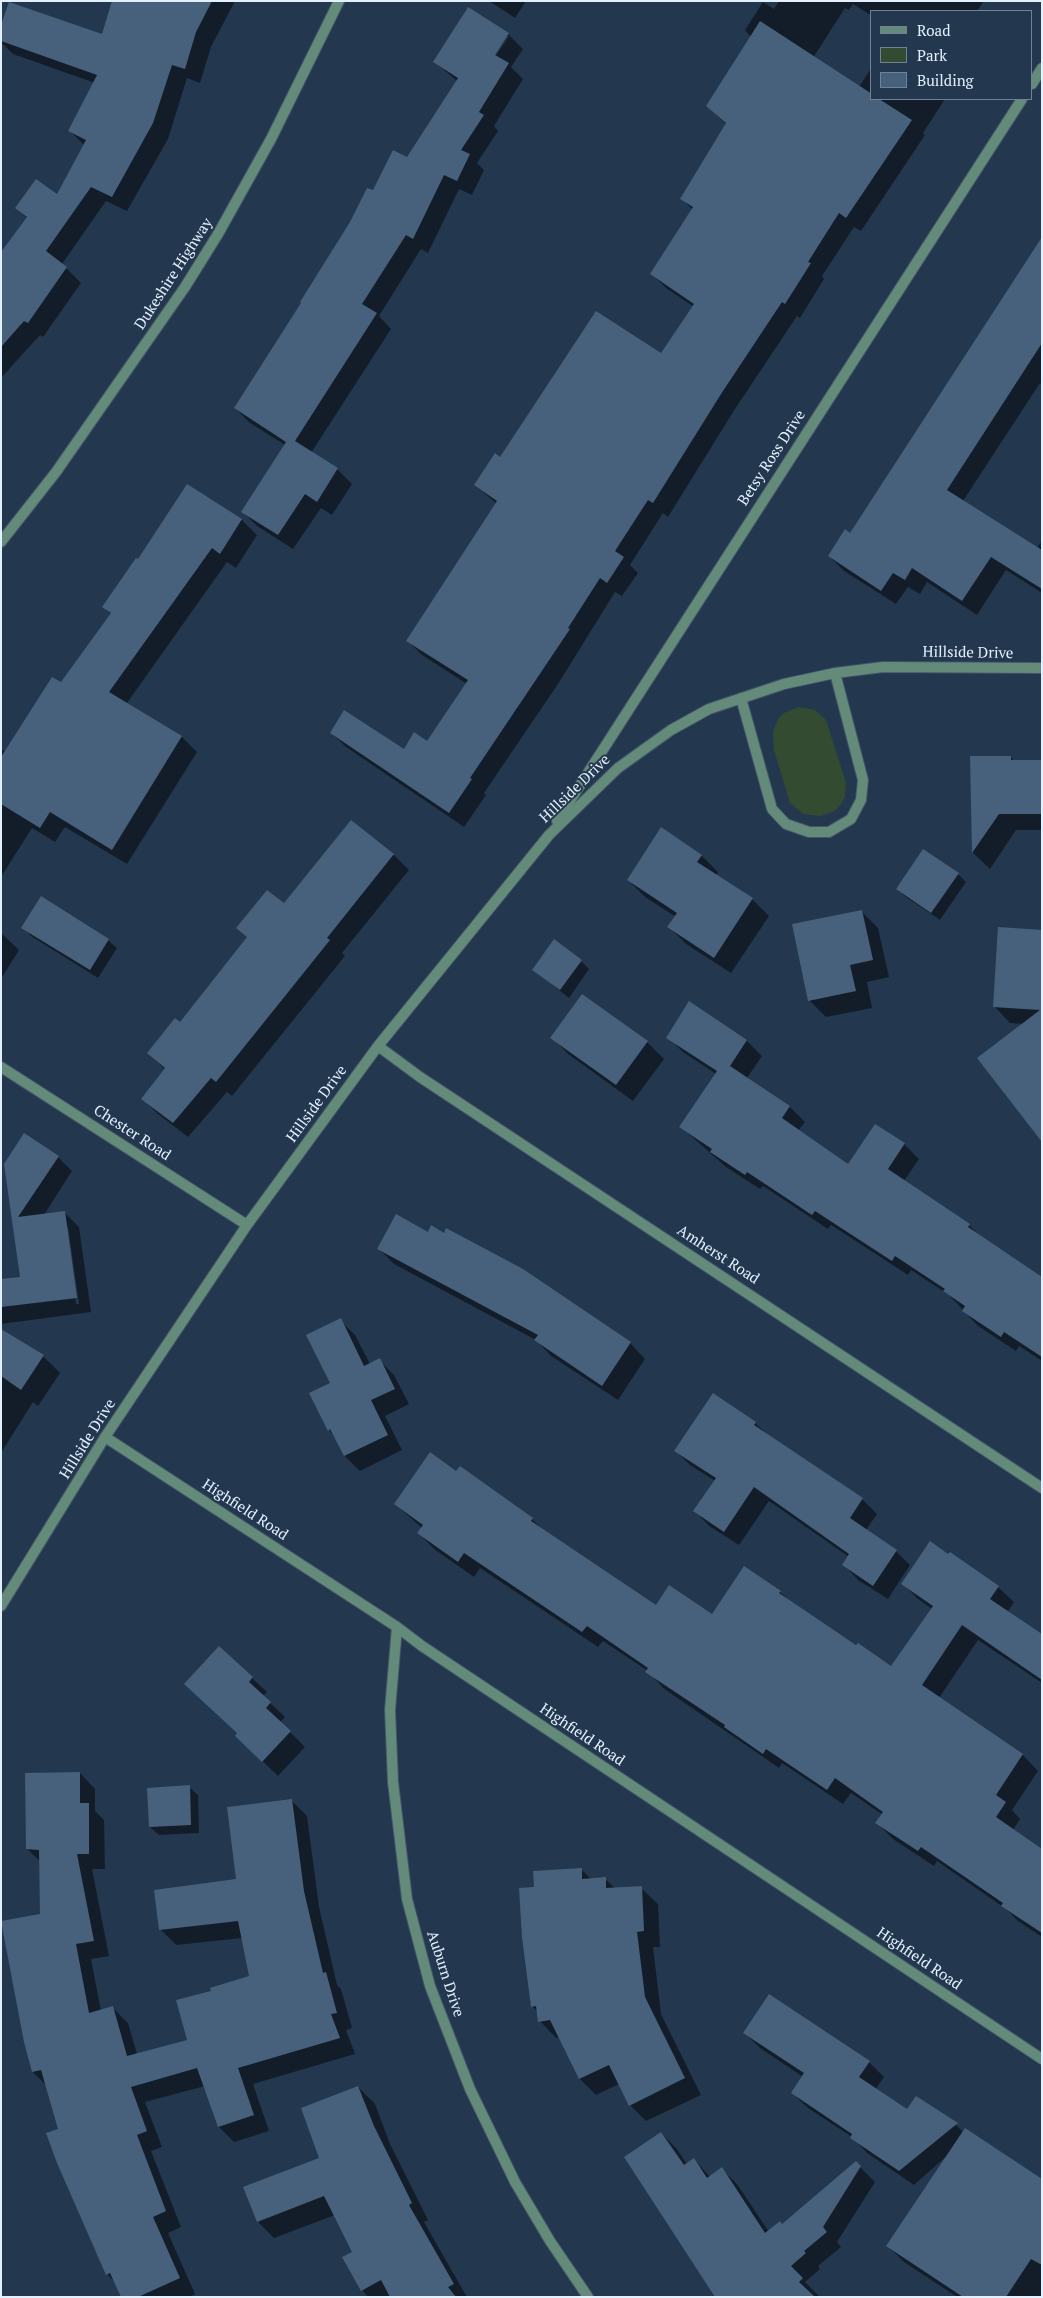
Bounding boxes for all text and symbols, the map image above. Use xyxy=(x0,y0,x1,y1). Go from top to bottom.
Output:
legend xyxy=(870,10,1033,100)
text: Road xyxy=(917,20,950,40)
text: Park xyxy=(917,45,947,65)
text: Building xyxy=(917,70,974,90)
street label: Dukeshire Highway xyxy=(131,215,217,333)
street label: Betsy Ross Drive xyxy=(734,407,810,509)
street label: Hillside Drive xyxy=(922,643,1014,663)
street label: Hillside Drive xyxy=(536,751,614,827)
street label: Hillside Drive xyxy=(283,1062,351,1146)
street label: Chester Road xyxy=(90,1101,174,1165)
street label: Amherst Road xyxy=(673,1222,763,1288)
street label: Hillside Drive xyxy=(56,1396,120,1482)
street label: Highfield Road xyxy=(199,1476,291,1544)
street label: Highfield Road xyxy=(536,1700,628,1770)
street label: Highfield Road xyxy=(873,1924,965,1994)
street label: Auburn Drive xyxy=(423,1929,467,2019)

